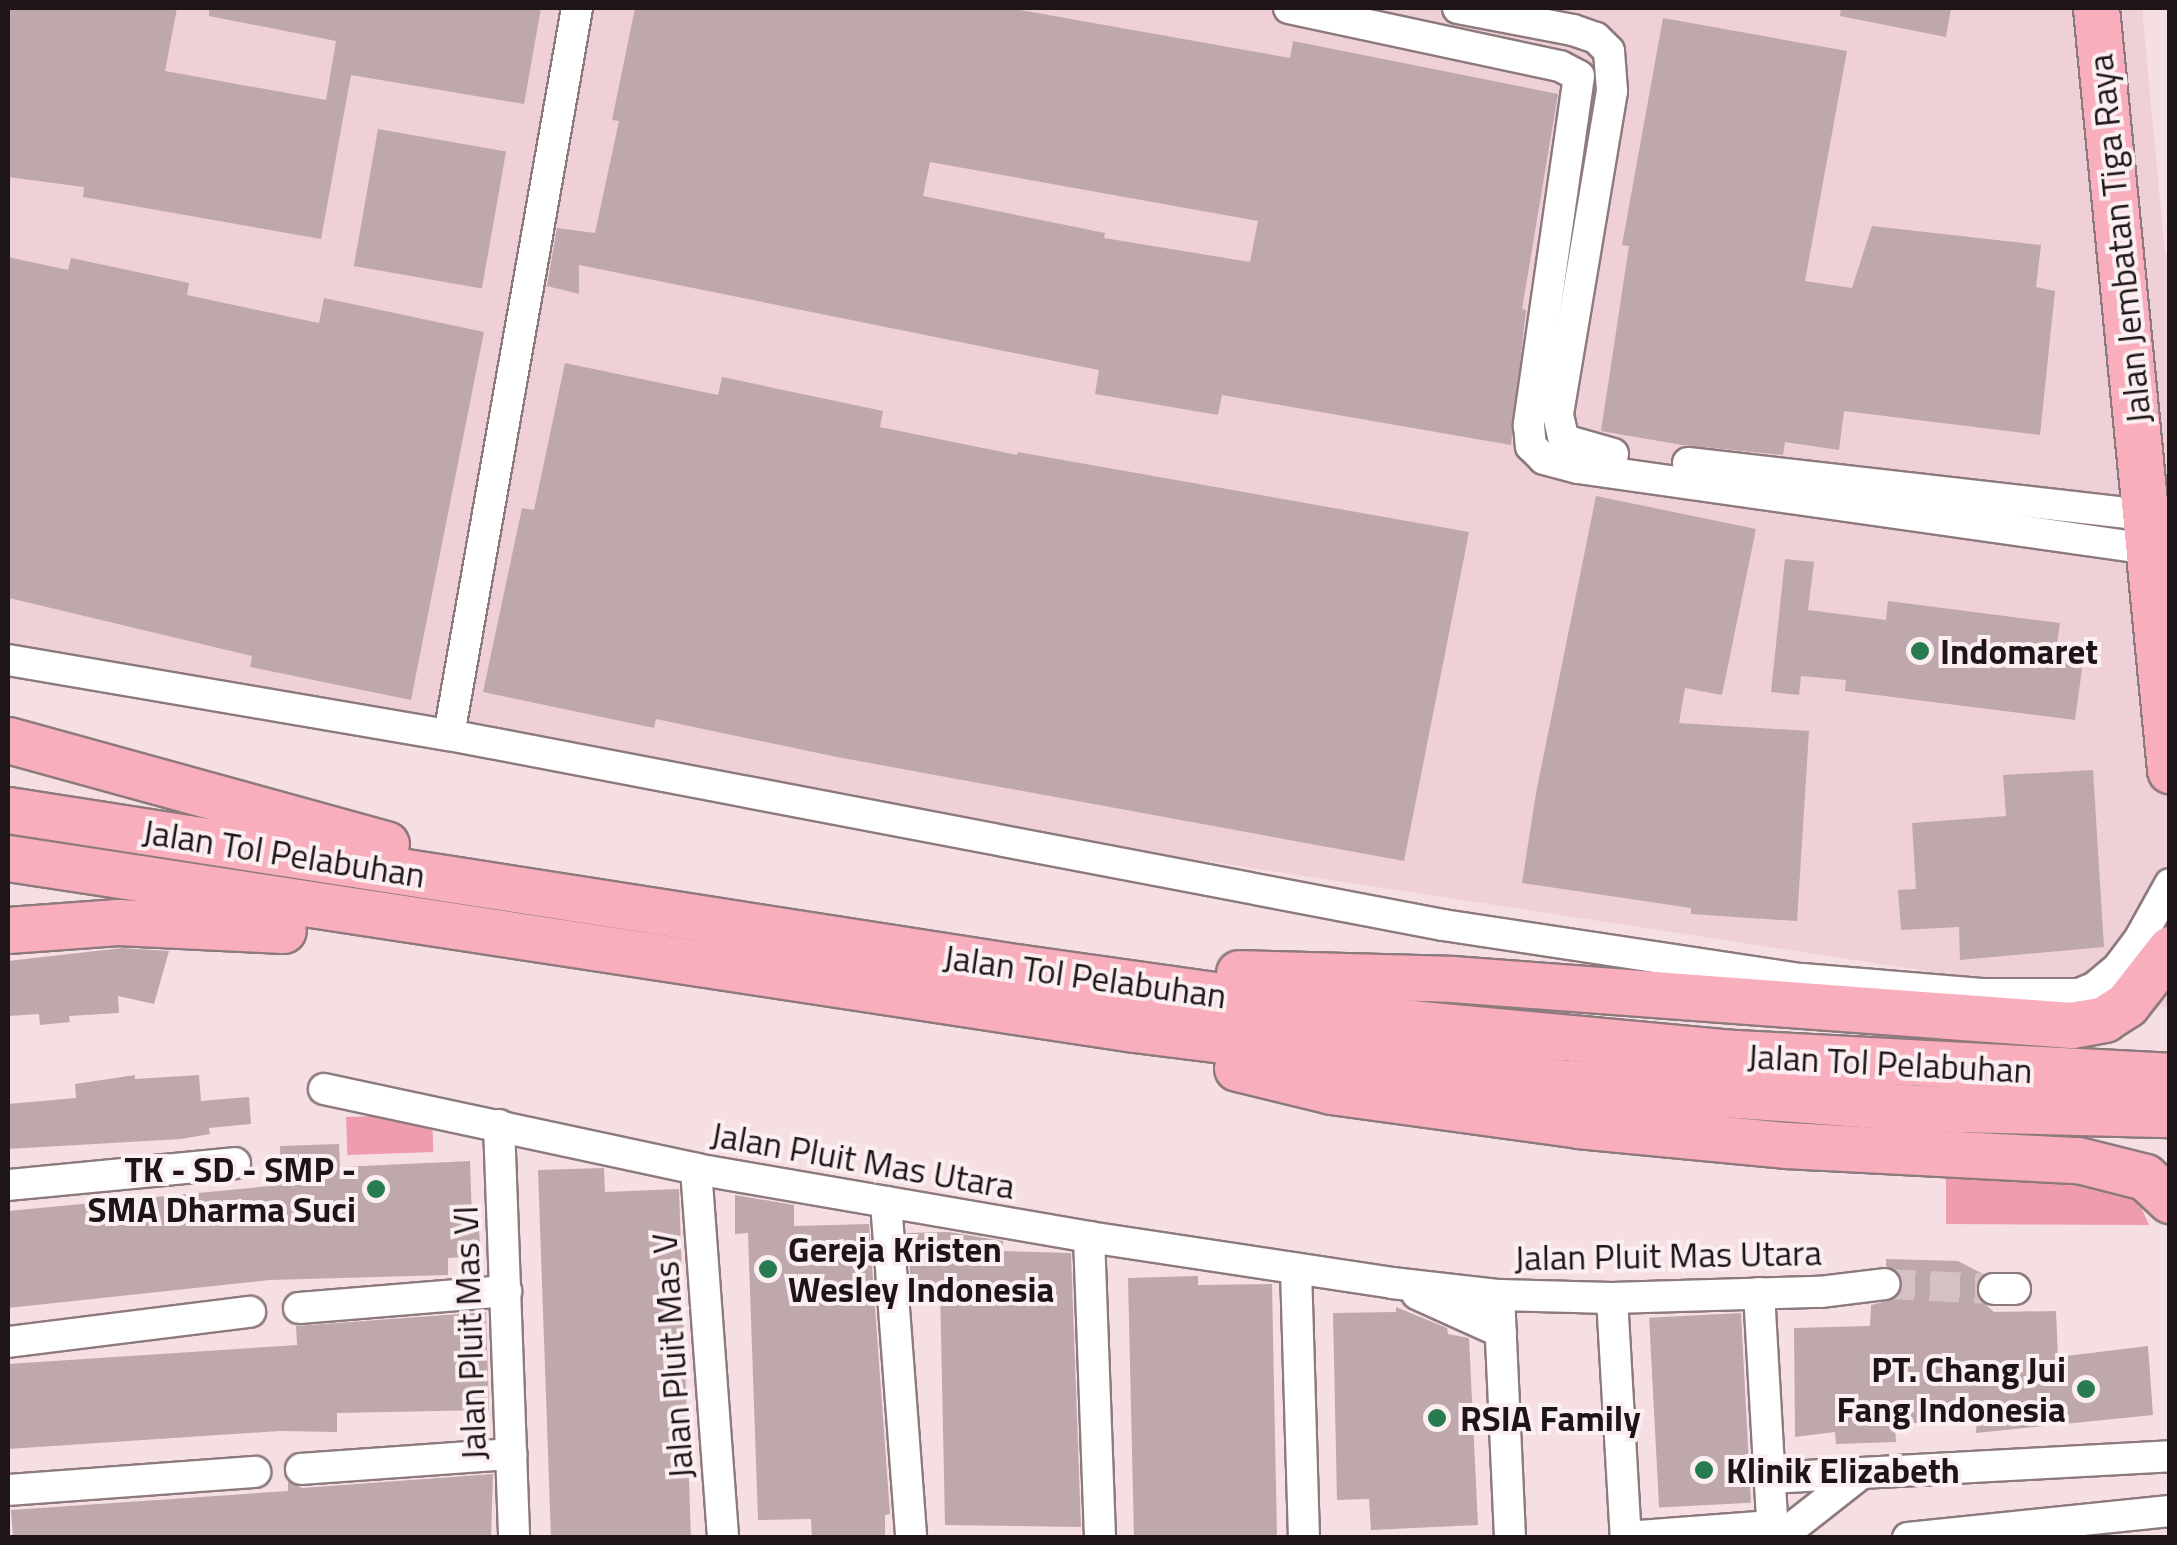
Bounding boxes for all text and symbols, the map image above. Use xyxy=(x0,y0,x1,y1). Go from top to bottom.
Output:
street label: Jalan Jembatan Tiga Raya xyxy=(2079,52,2159,426)
place label: Indomaret xyxy=(1940,630,2098,672)
marker: Indomaret xyxy=(1909,640,1931,662)
street label: Jalan Tol Pelabuhan xyxy=(140,810,428,896)
street label: Jalan Tol Pelabuhan xyxy=(941,935,1229,1017)
street label: Jalan Tol Pelabuhan xyxy=(1746,1035,2034,1091)
street label: Jalan Pluit Mas Utara xyxy=(708,1113,1018,1207)
place label: TK - SD - SMP - SMA Dharma Suci xyxy=(88,1148,356,1230)
marker: TK - SD - SMP - SMA Dharma Suci xyxy=(365,1178,387,1200)
street label: Jalan Pluit Mas VI xyxy=(444,1205,494,1461)
place label: Gereja Kristen Wesley Indonesia xyxy=(788,1228,1054,1310)
street label: Jalan Pluit Mas Utara xyxy=(1514,1231,1822,1279)
street label: Jalan Pluit Mas V xyxy=(642,1232,702,1480)
marker: Gereja Kristen Wesley Indonesia xyxy=(757,1258,779,1280)
place label: PT. Chang Jui Fang Indonesia xyxy=(1837,1348,2066,1430)
marker: PT. Chang Jui Fang Indonesia xyxy=(2075,1378,2097,1400)
place label: RSIA Family xyxy=(1460,1397,1641,1439)
marker: RSIA Family xyxy=(1424,1405,1450,1431)
place label: Klinik Elizabeth xyxy=(1726,1449,1960,1491)
marker: Klinik Elizabeth xyxy=(1691,1457,1717,1483)

